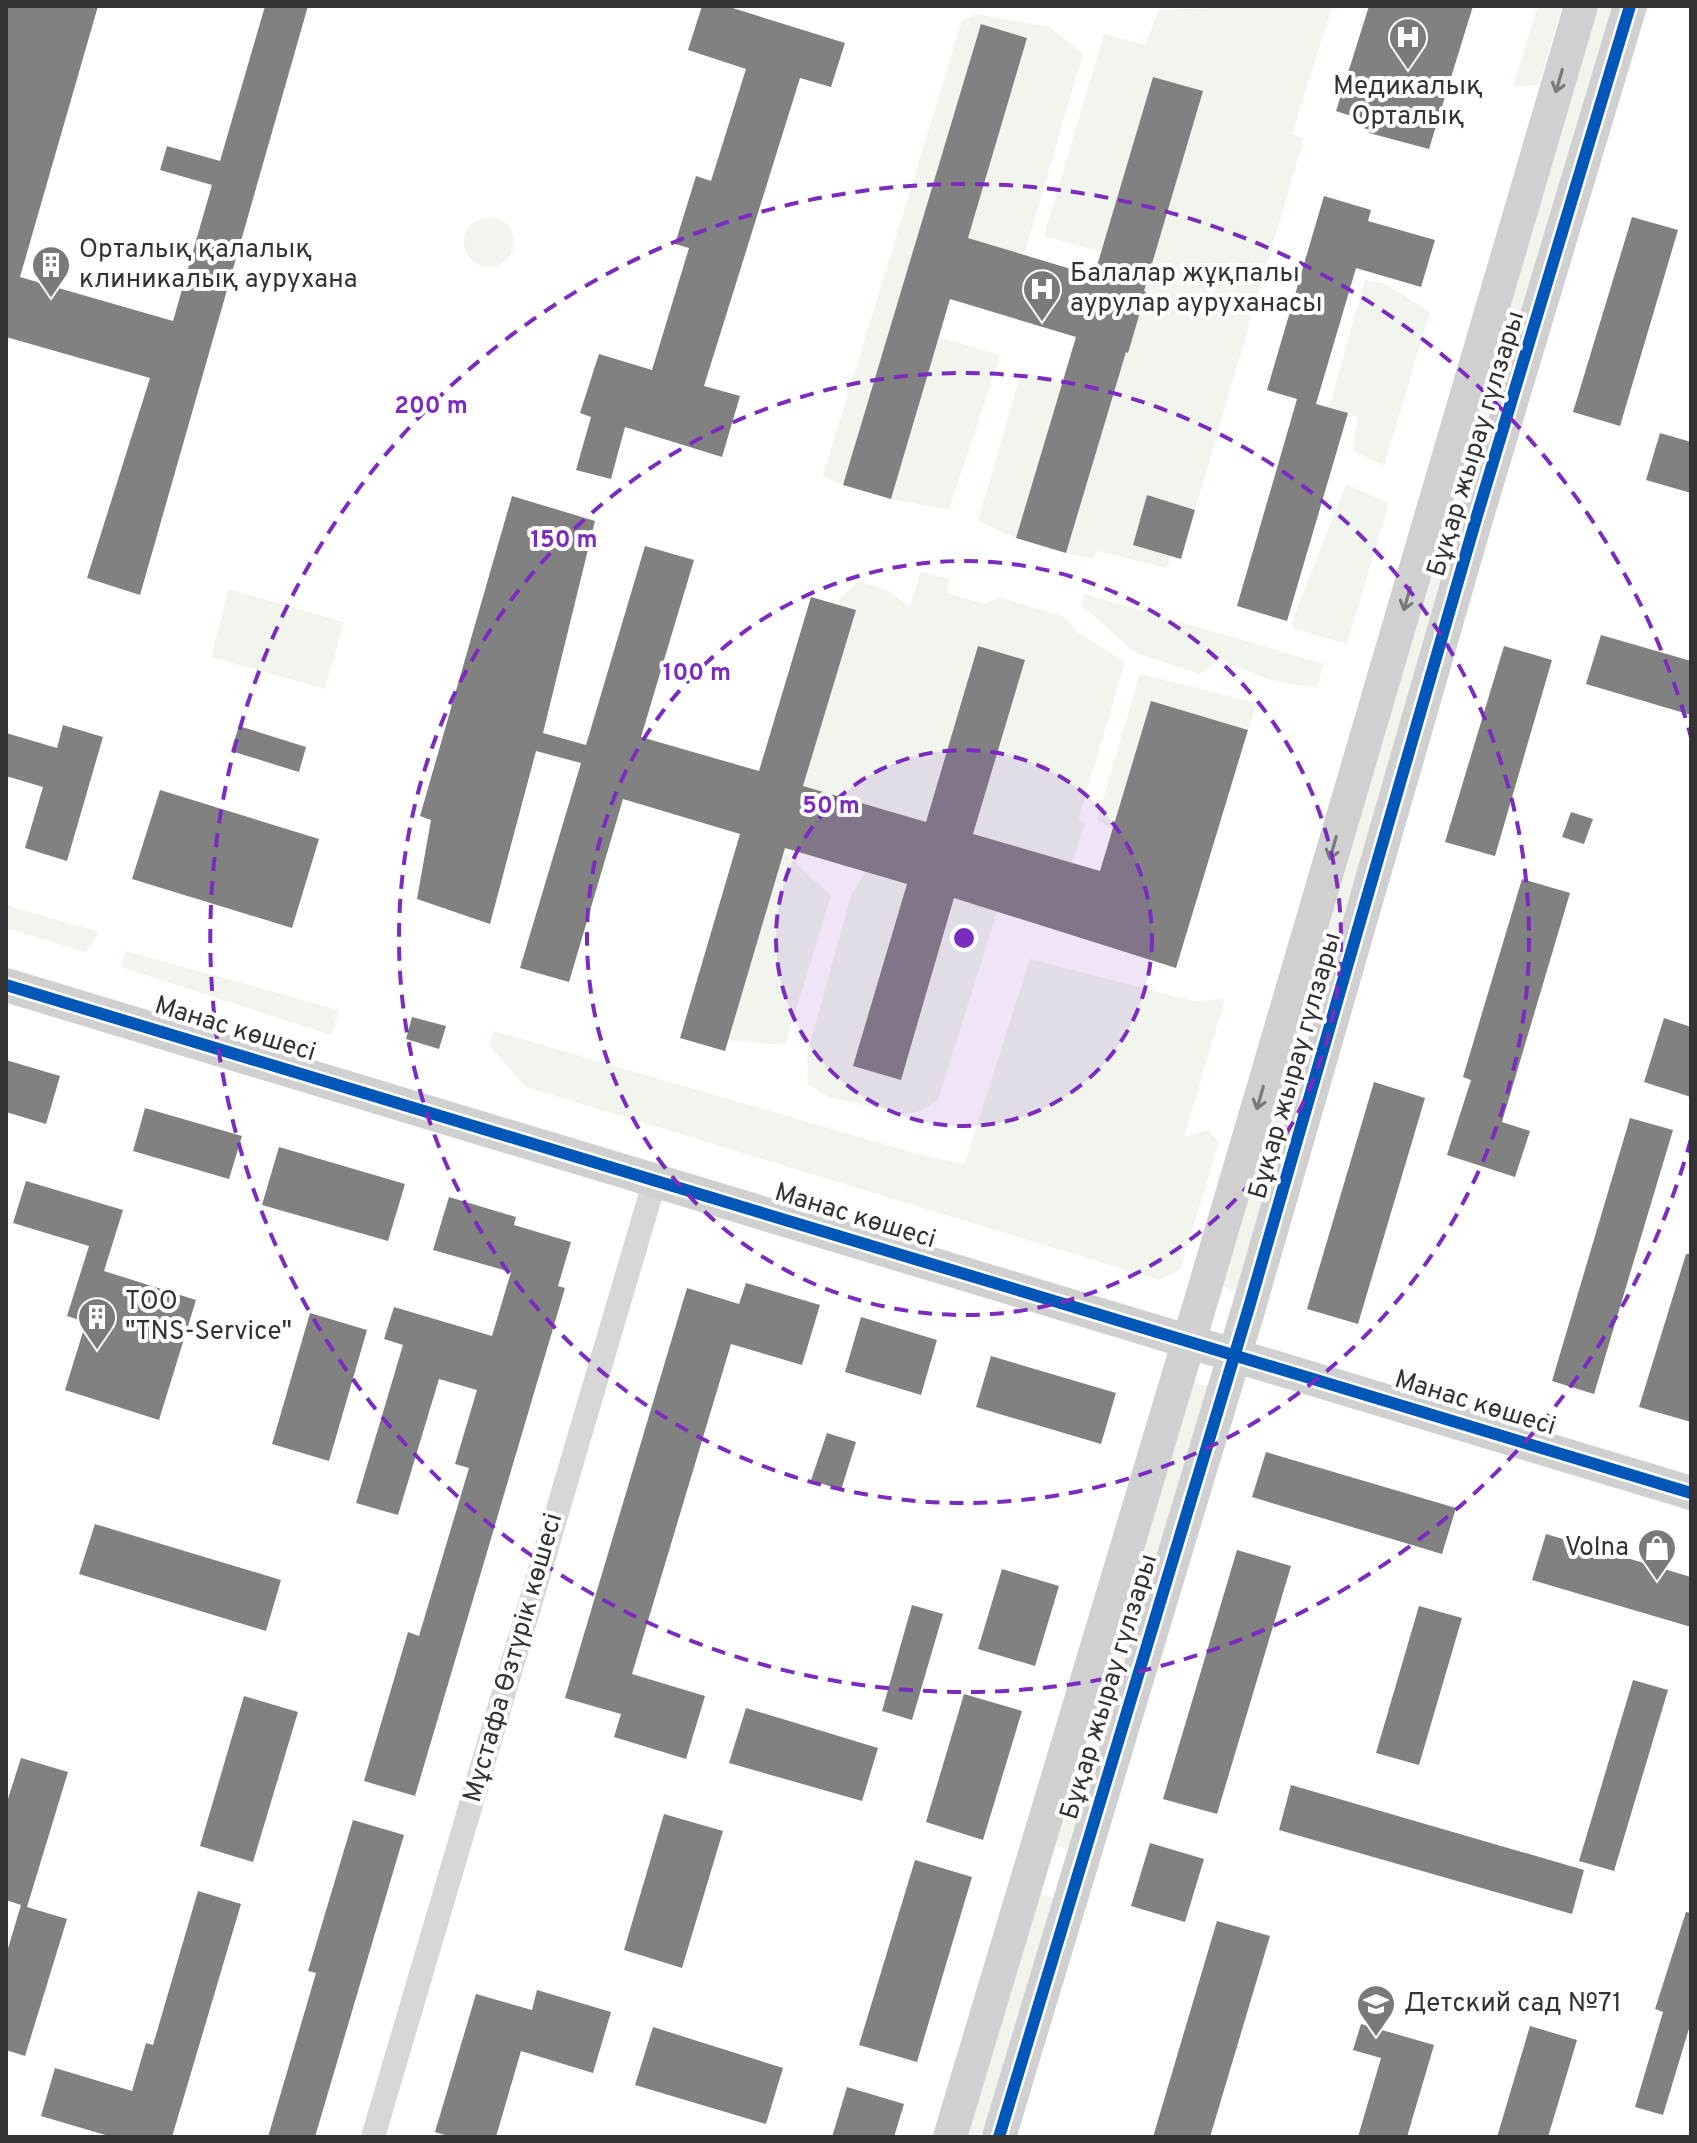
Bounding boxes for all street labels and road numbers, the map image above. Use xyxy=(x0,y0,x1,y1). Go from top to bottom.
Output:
street label: Бұқар жырау гүлзары xyxy=(1421,307,1533,581)
street label: Бұқар жырау гүлзары xyxy=(1242,929,1350,1203)
street label: Манас көшесі xyxy=(150,990,320,1070)
street label: Манас көшесі xyxy=(770,1177,940,1257)
street label: Манас көшесі xyxy=(1390,1364,1560,1444)
street label: Мұстафа Өзтүрік көшесі xyxy=(457,1510,571,1806)
street label: Бұқар жырау гүлзары xyxy=(1054,1550,1166,1824)

